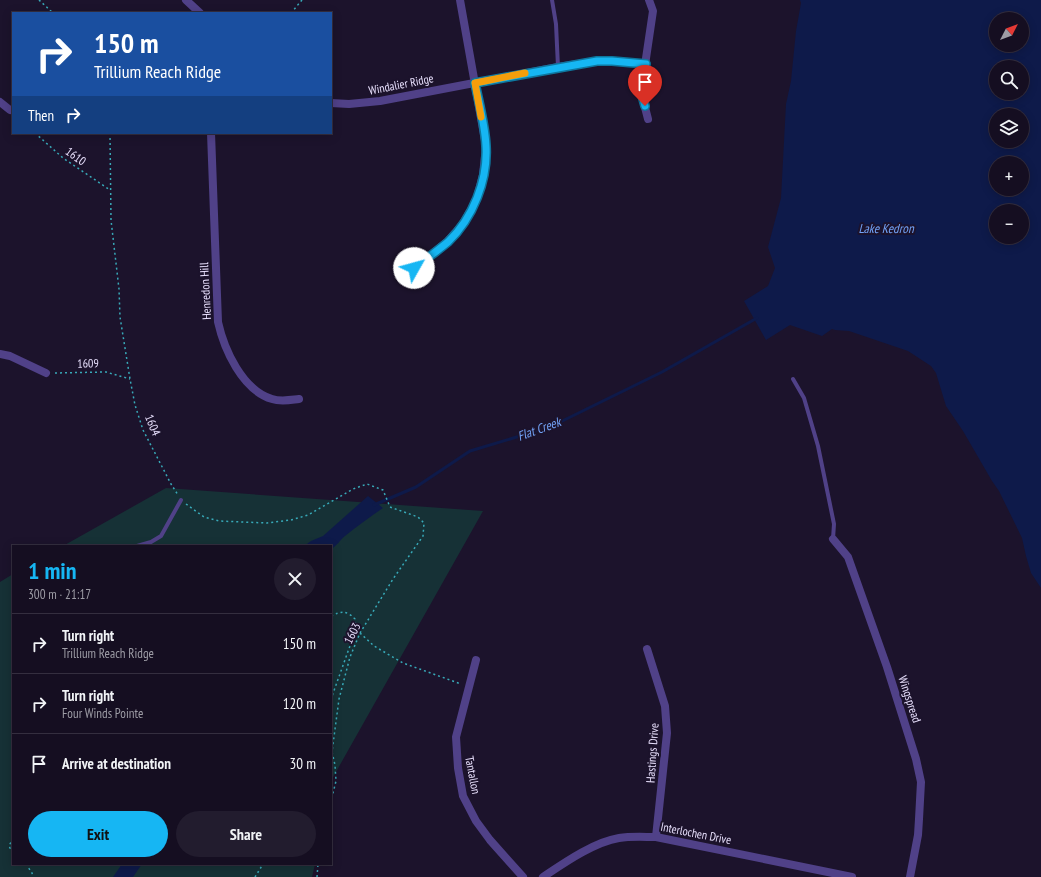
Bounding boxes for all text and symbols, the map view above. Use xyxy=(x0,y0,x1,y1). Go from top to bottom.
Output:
north arrow xyxy=(989,12,1029,52)
map controls xyxy=(989,12,1029,244)
text: 150 m xyxy=(94,24,158,61)
icon: right xyxy=(28,28,80,80)
text: Trillium Reach Ridge xyxy=(94,60,221,83)
button: search xyxy=(989,60,1029,100)
pin xyxy=(628,65,662,106)
street label: Windalier Ridge xyxy=(367,70,435,98)
icon: arrive xyxy=(634,71,656,93)
icon: right xyxy=(62,104,84,126)
text: Then xyxy=(28,106,54,125)
button: layers xyxy=(989,108,1029,148)
street label: 1610 xyxy=(63,144,89,168)
button: + xyxy=(989,156,1029,196)
button: − xyxy=(989,204,1029,244)
water label: Lake Kedron xyxy=(858,220,915,237)
position arrow xyxy=(393,247,435,289)
street label: Henredon Hill xyxy=(196,262,214,320)
street label: 1609 xyxy=(77,355,99,371)
street label: 1604 xyxy=(142,412,164,438)
water label: Flat Creek xyxy=(515,413,565,445)
text: 1 min xyxy=(28,555,76,586)
button: close xyxy=(274,558,316,600)
text: 300 m · 21:17 xyxy=(28,586,91,603)
street label: 1603 xyxy=(340,620,364,646)
text: Turn right xyxy=(62,626,114,645)
icon: right xyxy=(28,633,50,655)
text: 150 m xyxy=(283,634,316,653)
text: Trillium Reach Ridge xyxy=(62,645,154,662)
street label: Wingspread xyxy=(895,674,925,724)
text: Turn right xyxy=(62,686,114,705)
icon: right xyxy=(28,693,50,715)
text: 120 m xyxy=(283,694,316,713)
text: Four Winds Pointe xyxy=(62,705,143,722)
street label: Hastings Drive xyxy=(642,722,662,783)
icon: arrive xyxy=(28,753,50,775)
text: Arrive at destination xyxy=(62,754,171,773)
text: 30 m xyxy=(290,754,316,773)
street label: Tantallon xyxy=(462,755,484,795)
button: Exit xyxy=(28,811,168,857)
button: Share xyxy=(176,811,316,857)
street label: Interlochen Drive xyxy=(659,819,733,847)

